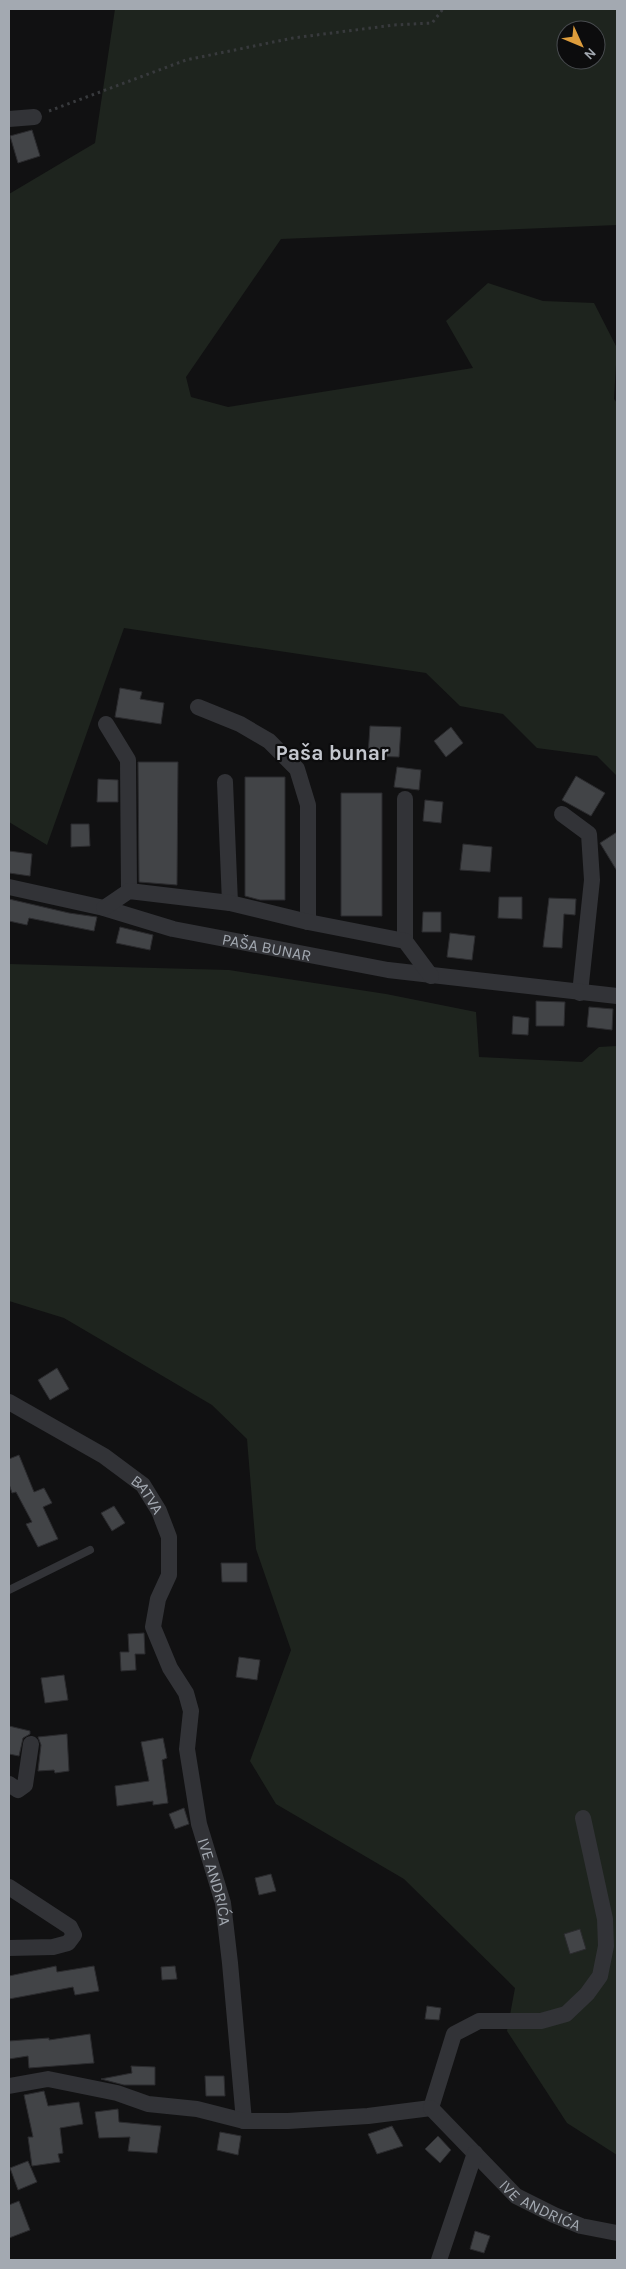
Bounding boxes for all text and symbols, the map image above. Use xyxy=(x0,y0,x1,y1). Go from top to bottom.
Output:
north arrow xyxy=(556,20,606,70)
text: N xyxy=(580,44,600,63)
district label: Paša bunar xyxy=(276,741,389,765)
street label: PAŠA BUNAR xyxy=(221,929,313,965)
street label: BATVA xyxy=(128,1470,168,1517)
street label: IVE ANDRIĆA xyxy=(194,1835,235,1927)
street label: IVE ANDRIĆA xyxy=(496,2175,584,2234)

